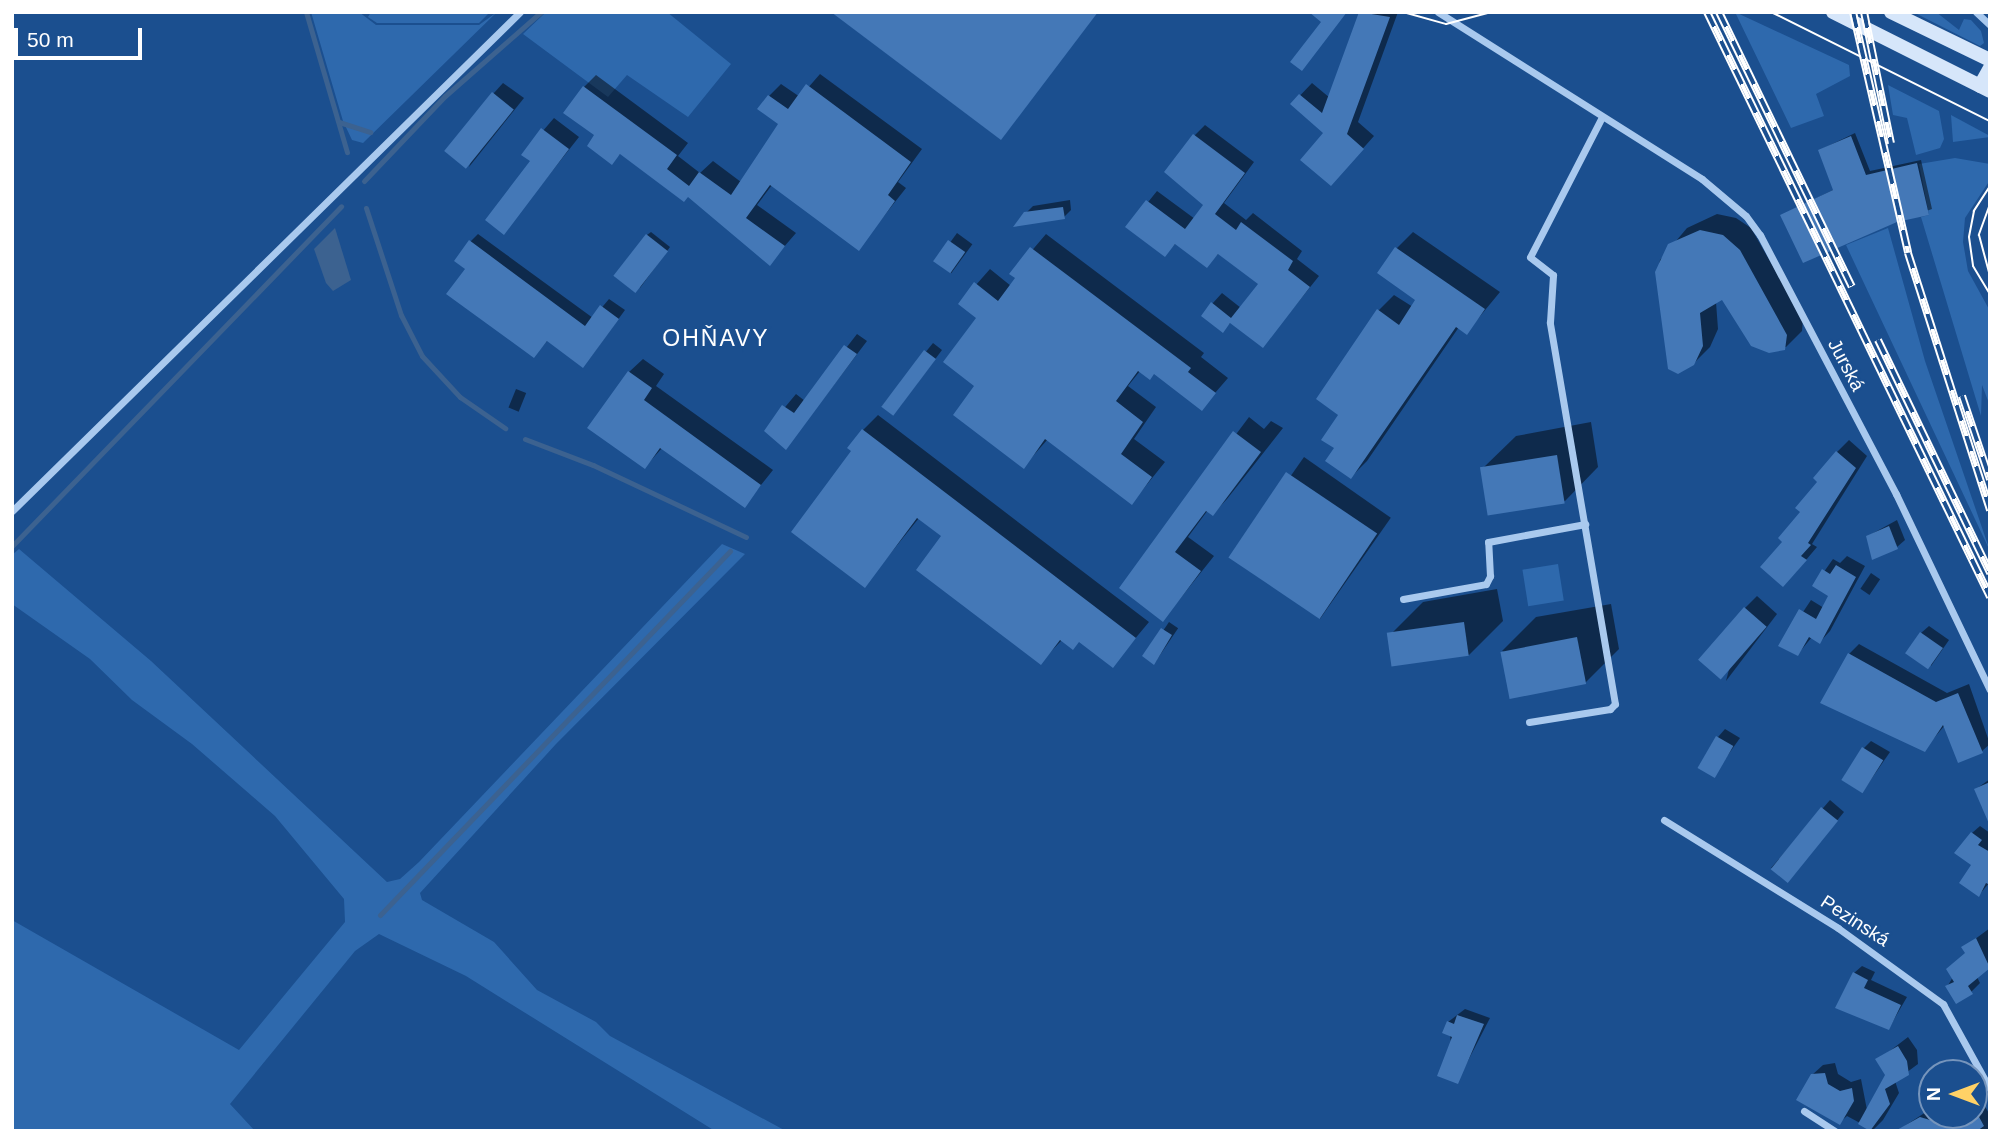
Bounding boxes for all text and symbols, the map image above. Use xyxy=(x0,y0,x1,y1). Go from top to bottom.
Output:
scale bar xyxy=(18,14,145,58)
text: 50 m xyxy=(27,28,74,51)
district label: OHŇAVY xyxy=(663,324,769,352)
street label: Jurská xyxy=(1823,335,1869,395)
street label: Pezinská xyxy=(1816,890,1894,952)
north arrow xyxy=(1918,1059,1988,1129)
text: N xyxy=(1923,1087,1944,1101)

